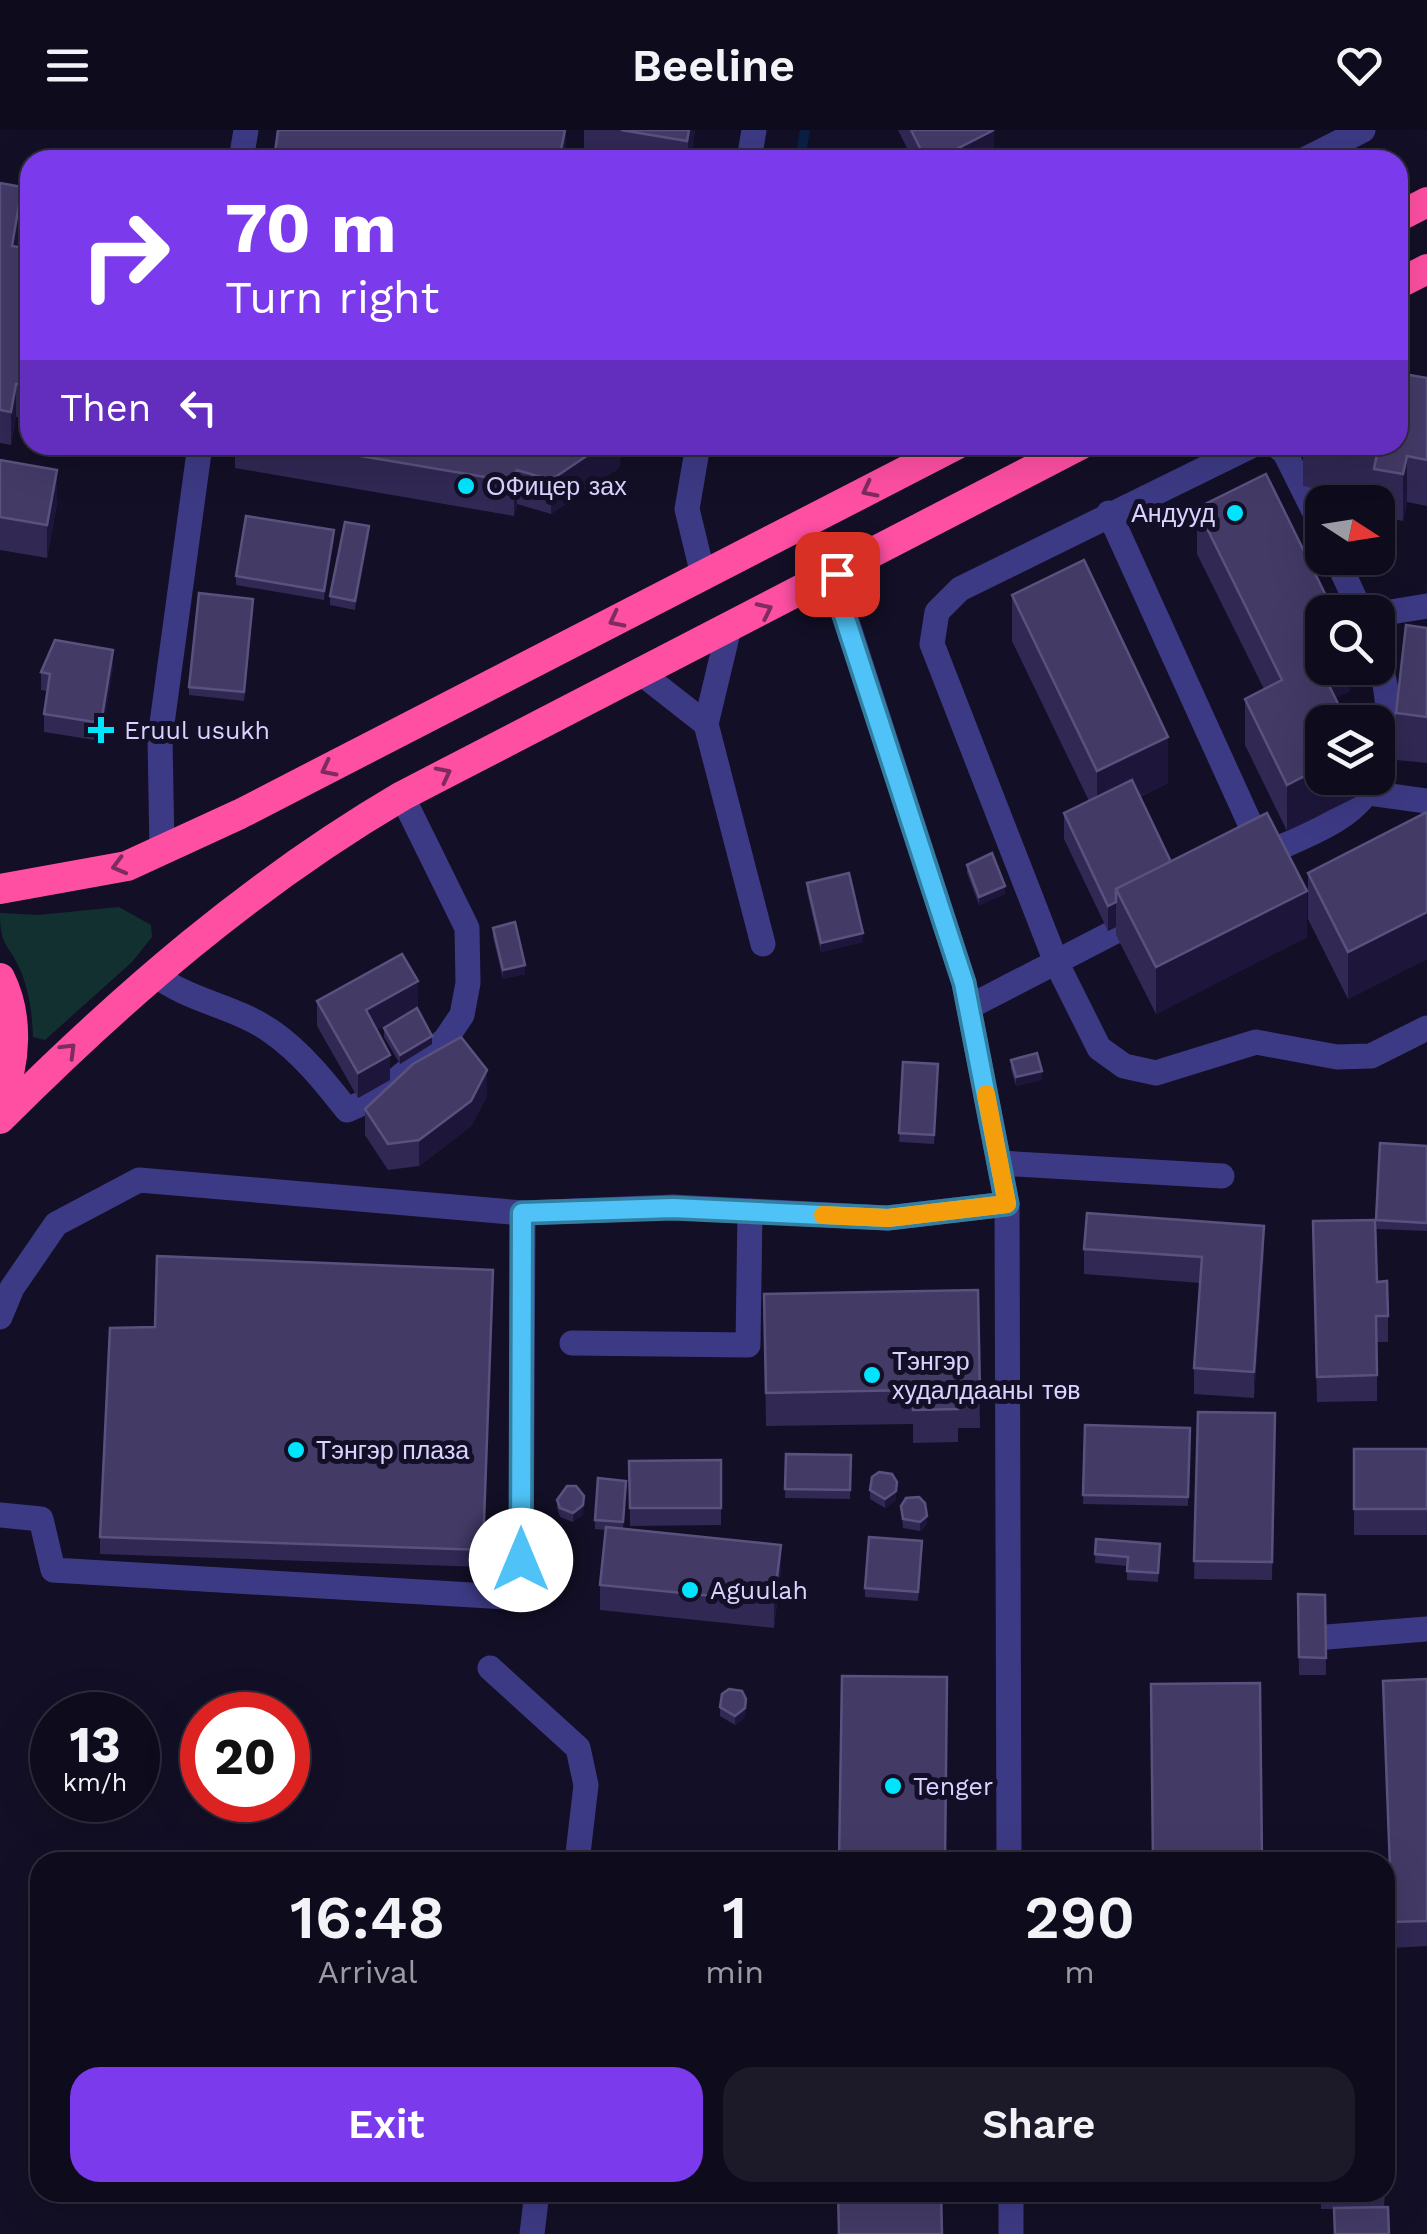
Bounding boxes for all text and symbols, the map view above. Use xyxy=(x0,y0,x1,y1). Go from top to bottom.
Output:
icon: menu xyxy=(40,38,95,93)
icon: heart xyxy=(1332,38,1387,93)
text: Beeline xyxy=(632,39,795,92)
text: 70 m xyxy=(225,187,397,269)
icon: right xyxy=(60,190,190,320)
text: Turn right xyxy=(225,271,439,324)
icon: left xyxy=(171,380,226,435)
text: Then xyxy=(60,386,151,430)
place label: ОФицер зах xyxy=(486,472,627,501)
marker: ОФицер зах xyxy=(455,475,477,497)
one-way arrow xyxy=(861,478,879,498)
north arrow xyxy=(1305,485,1395,575)
map controls xyxy=(1305,485,1395,795)
place label: Андууд xyxy=(1131,499,1215,528)
marker: Андууд xyxy=(1224,502,1246,524)
pin xyxy=(795,532,880,617)
icon: arrive xyxy=(810,547,865,602)
button: search xyxy=(1305,595,1395,685)
one-way arrow xyxy=(755,602,773,622)
one-way arrow xyxy=(609,608,627,627)
button: layers xyxy=(1305,705,1395,795)
place label: Eruul usukh xyxy=(124,716,270,745)
marker: Eruul usukh xyxy=(88,717,114,743)
one-way arrow xyxy=(320,757,338,776)
one-way arrow xyxy=(434,767,452,786)
one-way arrow xyxy=(111,855,128,876)
one-way arrow xyxy=(57,1044,75,1062)
place label: Тэнгэр худалдааны төв xyxy=(892,1347,1081,1405)
marker: Тэнгэр худалдааны төв xyxy=(861,1364,883,1386)
place label: Тэнгэр плаза xyxy=(316,1436,469,1465)
marker: Тэнгэр плаза xyxy=(285,1439,307,1461)
position arrow xyxy=(469,1508,573,1612)
place label: Aguulah xyxy=(710,1576,808,1605)
marker: Aguulah xyxy=(679,1579,701,1601)
speed limit sign: 20 xyxy=(180,1692,310,1822)
text: 13 xyxy=(69,1715,121,1774)
text: km/h xyxy=(63,1768,127,1797)
place label: Tenger xyxy=(913,1772,993,1801)
marker: Tenger xyxy=(882,1775,904,1797)
text: 16:48 xyxy=(290,1882,445,1953)
text: 1 xyxy=(722,1882,747,1953)
text: 290 xyxy=(1024,1882,1135,1953)
text: Arrival xyxy=(318,1953,418,1991)
text: min xyxy=(705,1953,764,1991)
text: m xyxy=(1064,1953,1095,1991)
button: Exit xyxy=(70,2067,703,2182)
button: Share xyxy=(723,2067,1355,2182)

